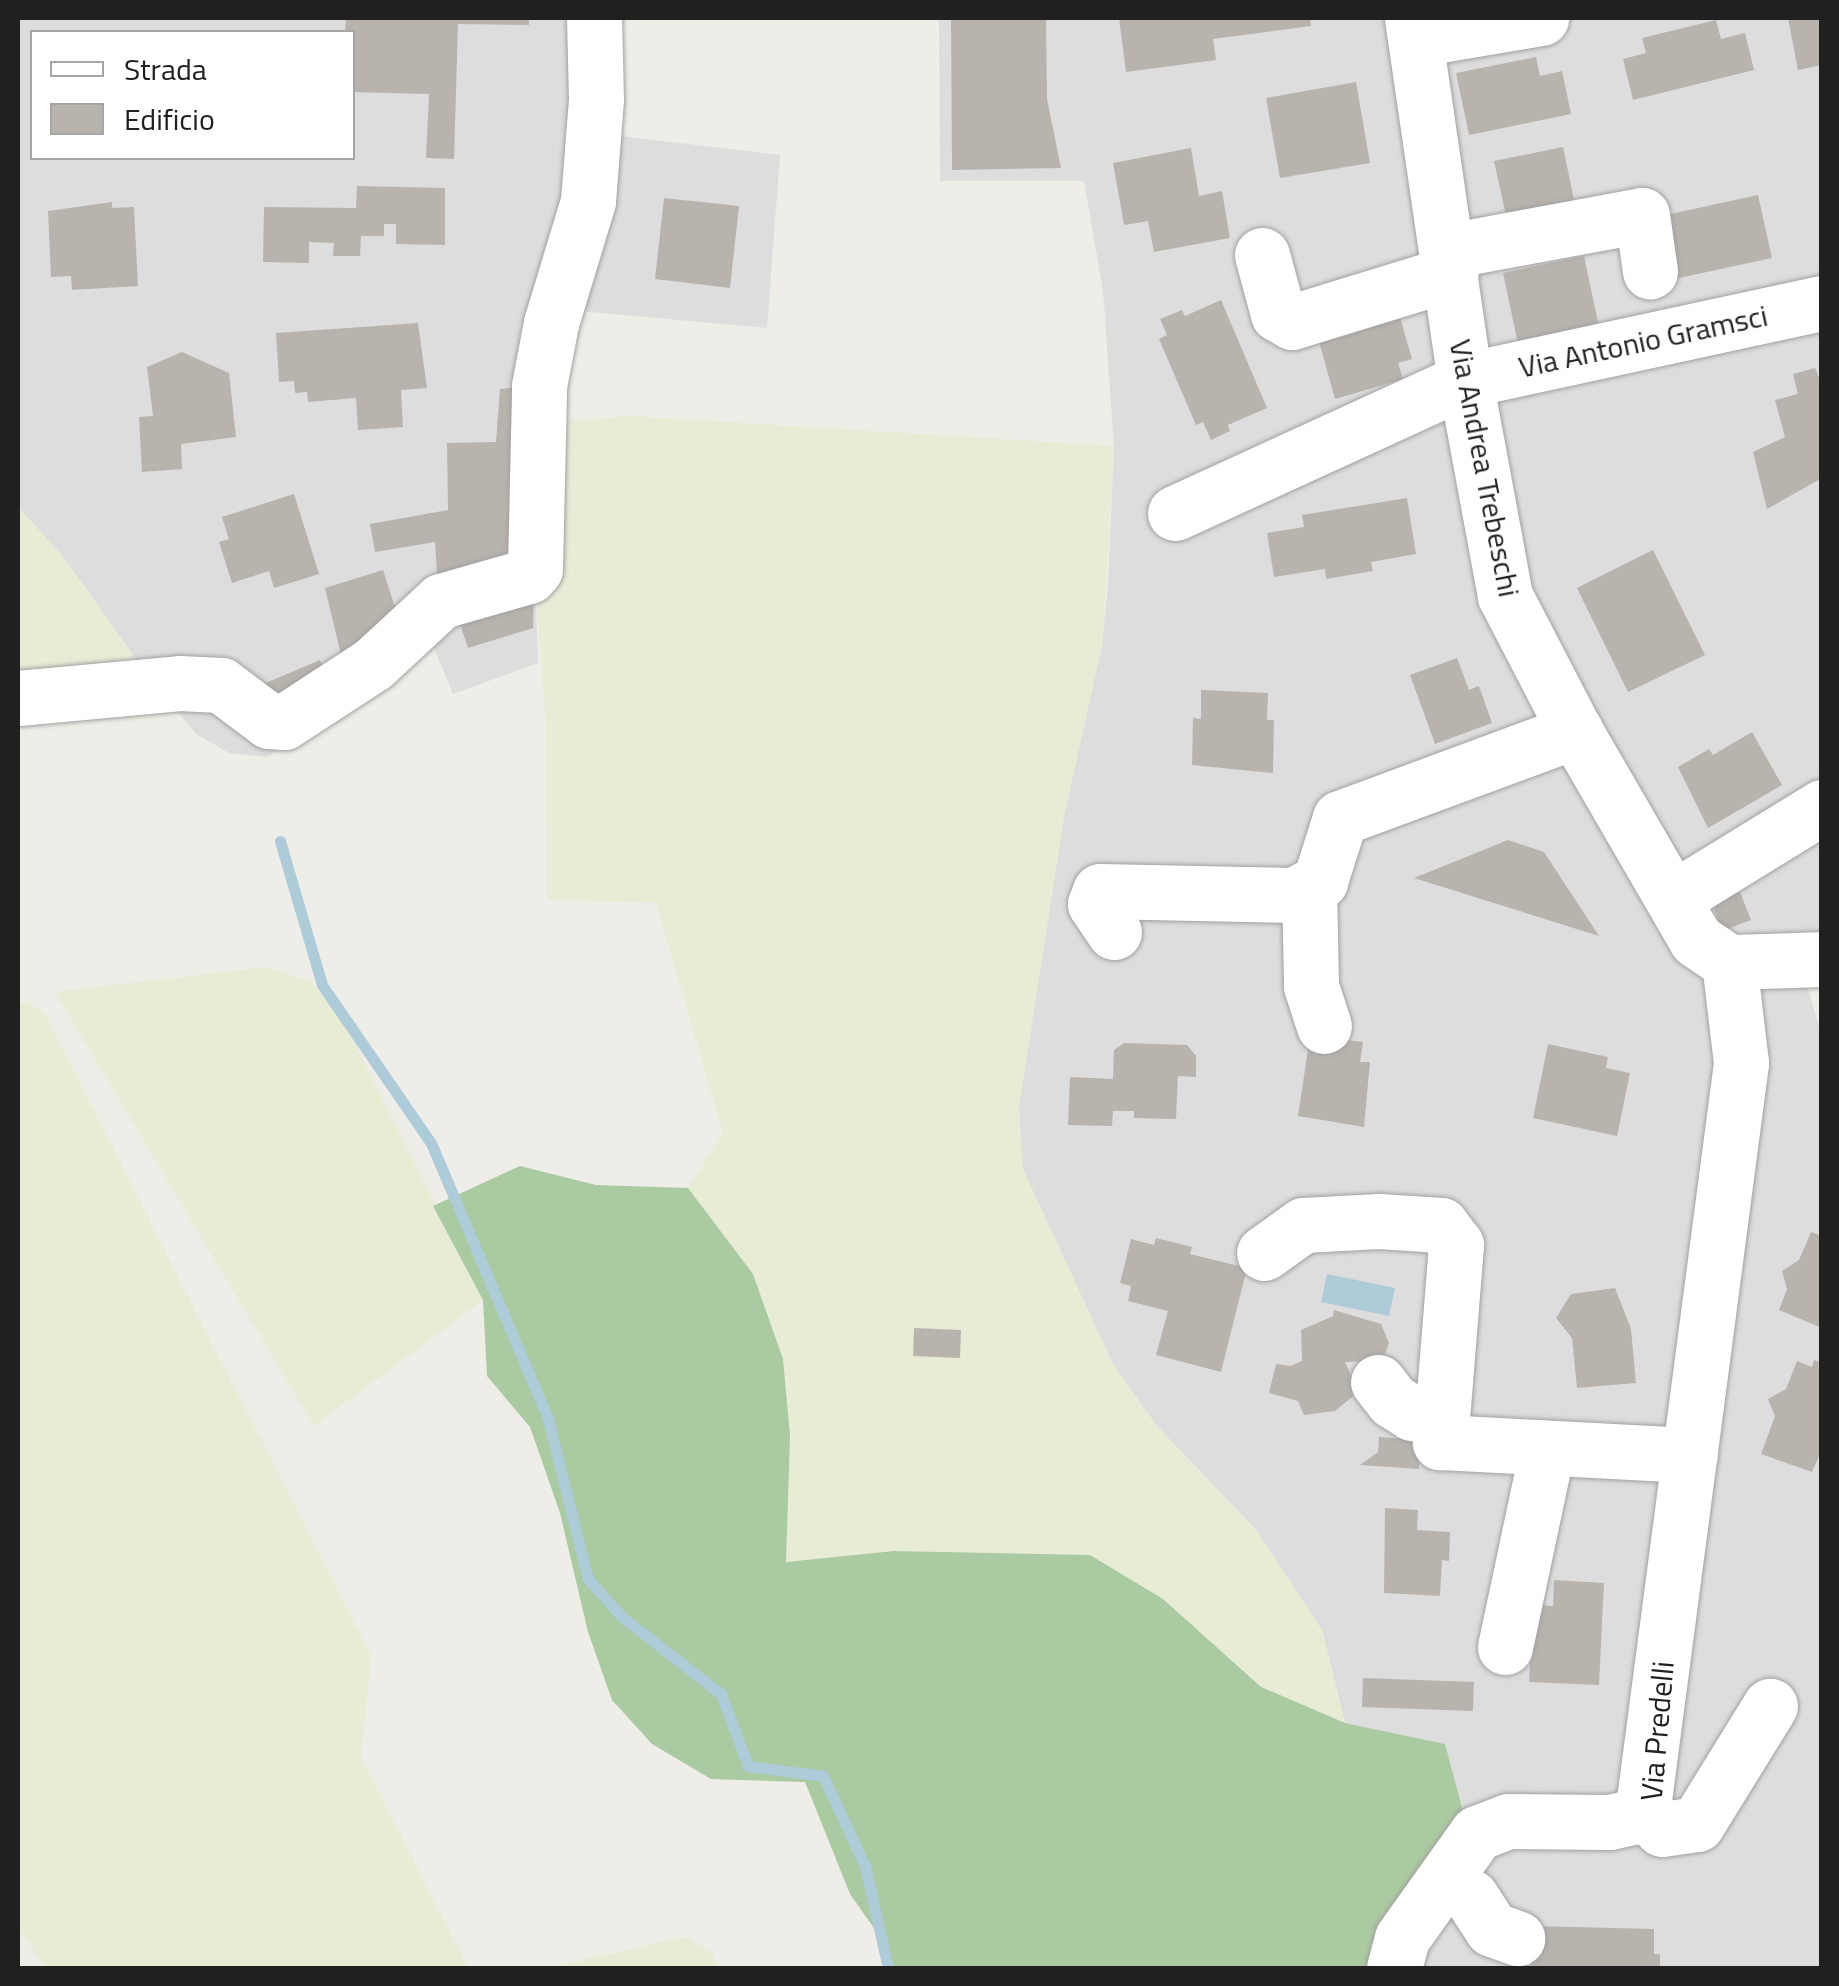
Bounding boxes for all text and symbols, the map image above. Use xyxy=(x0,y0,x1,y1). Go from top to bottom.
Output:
legend xyxy=(30,30,355,160)
text: Strada xyxy=(124,46,207,92)
text: Edificio xyxy=(124,96,215,142)
street label: Via Antonio Gramsci xyxy=(1515,297,1771,385)
street label: Via Andrea Trebeschi xyxy=(1442,336,1528,600)
street label: Via Predelli xyxy=(1633,1660,1681,1802)

